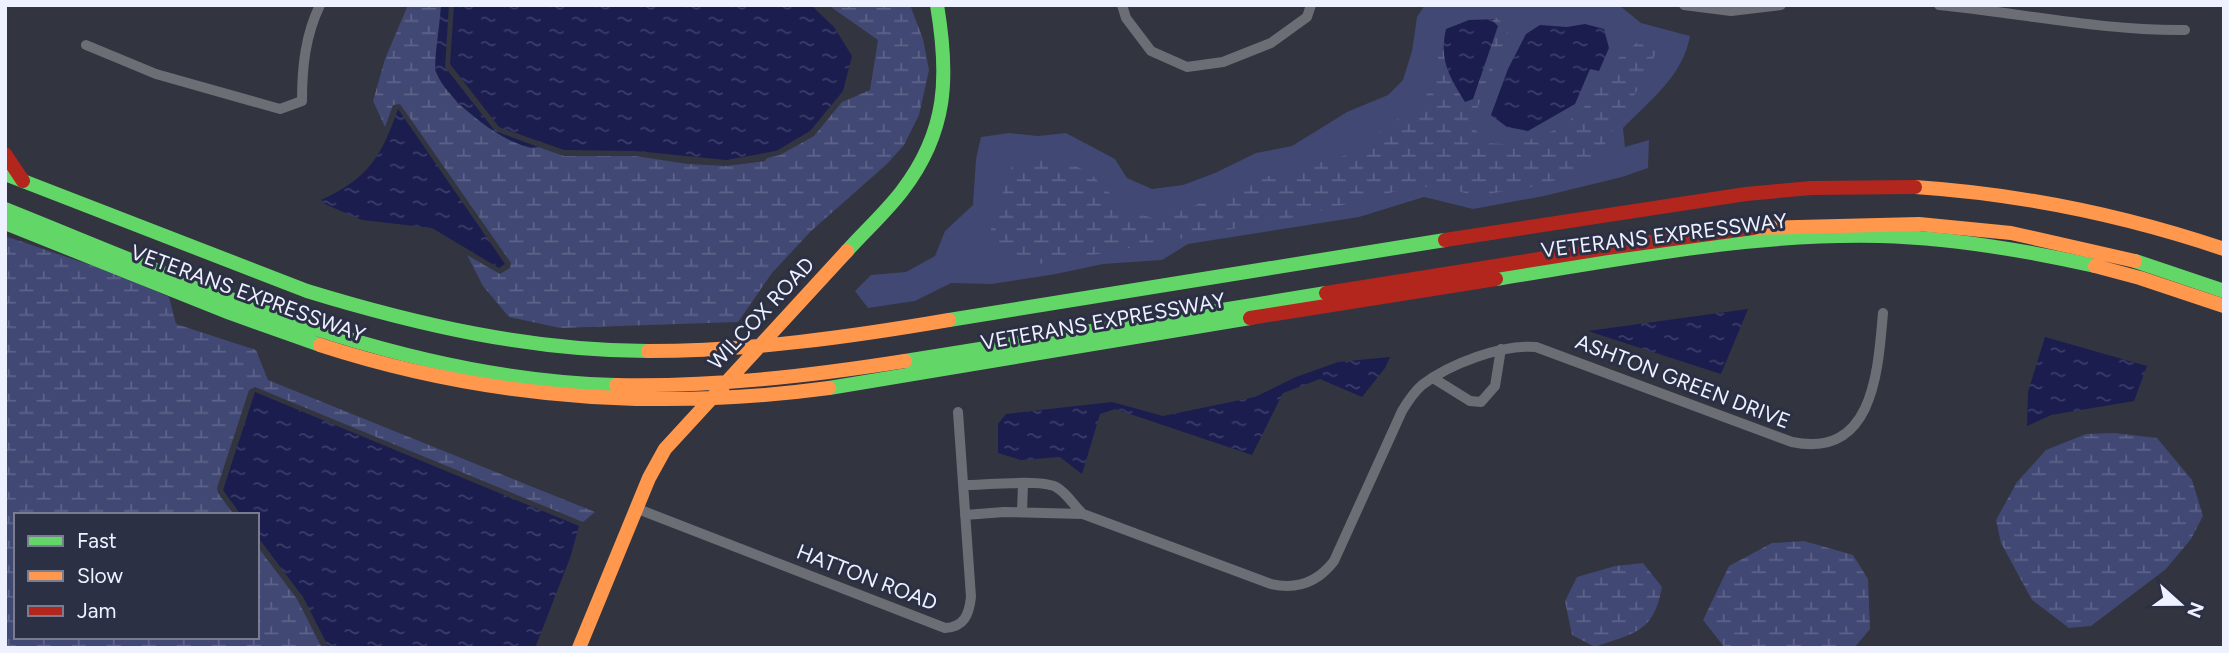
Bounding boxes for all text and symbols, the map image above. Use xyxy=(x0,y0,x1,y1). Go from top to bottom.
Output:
street label: VETERANS EXPRESSWAY xyxy=(1540,207,1789,263)
street label: VETERANS EXPRESSWAY xyxy=(127,239,369,347)
street label: WILCOX ROAD xyxy=(703,252,819,374)
street label: VETERANS EXPRESSWAY xyxy=(979,287,1227,355)
street label: ASHTON GREEN DRIVE xyxy=(1572,328,1794,434)
legend xyxy=(14,513,259,639)
text: Fast xyxy=(77,528,117,553)
street label: HATTON ROAD xyxy=(793,539,941,615)
text: Slow xyxy=(77,563,123,588)
north arrow xyxy=(2145,569,2215,639)
text: Jam xyxy=(77,598,116,623)
text: N xyxy=(2182,599,2209,621)

